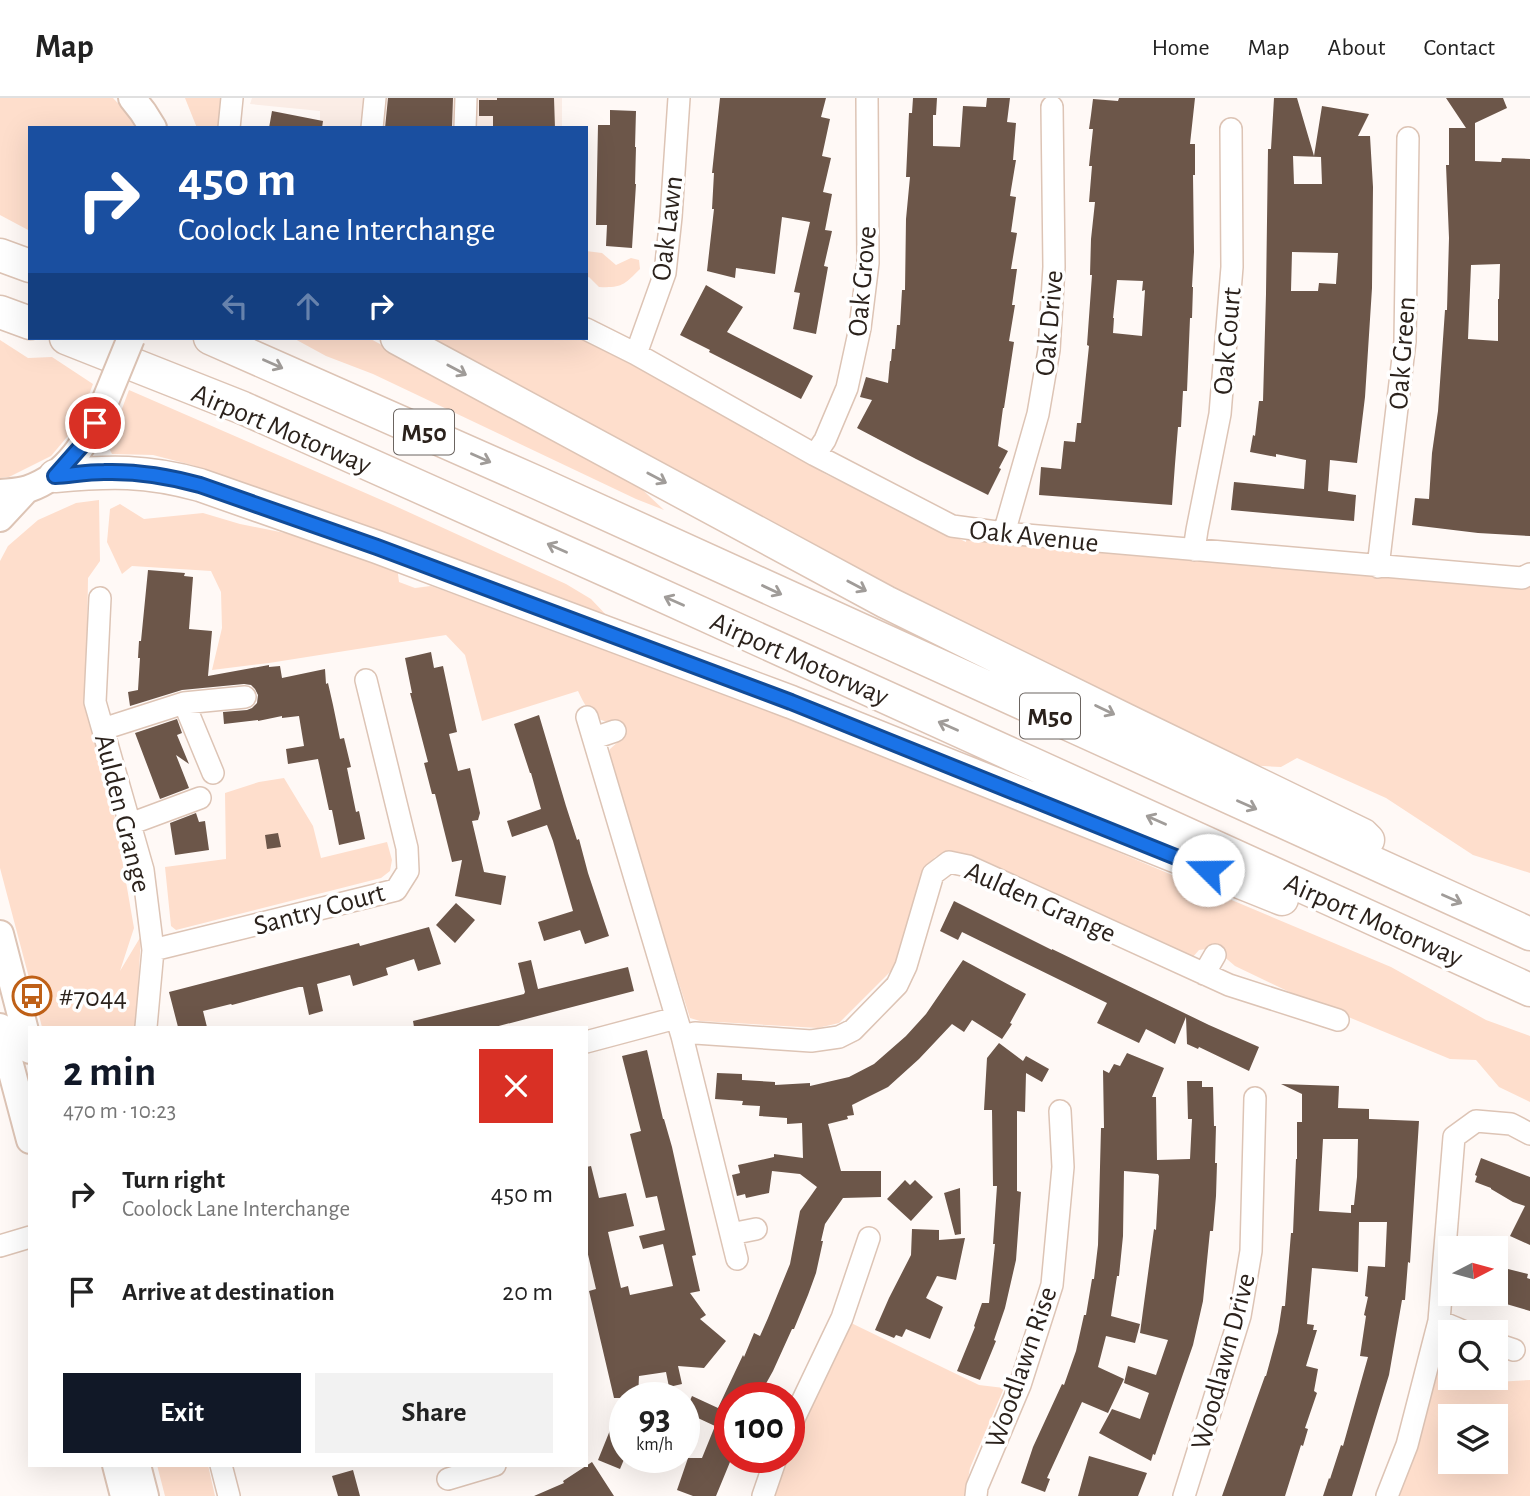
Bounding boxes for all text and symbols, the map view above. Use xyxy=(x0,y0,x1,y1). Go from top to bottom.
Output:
text: Map xyxy=(35,31,94,64)
text: Home xyxy=(1152,36,1210,60)
text: Map xyxy=(1248,36,1290,60)
text: About xyxy=(1328,36,1385,60)
text: Contact xyxy=(1423,36,1495,60)
icon: right xyxy=(63,154,154,245)
text: 450 m xyxy=(178,156,296,205)
street label: Oak Lawn xyxy=(648,174,688,282)
text: Coolock Lane Interchange xyxy=(178,214,495,246)
street label: Oak Grove xyxy=(844,225,882,338)
street label: Oak Drive xyxy=(1031,269,1069,377)
street label: Oak Court xyxy=(1209,286,1247,396)
icon: left xyxy=(216,287,254,325)
icon: ahead xyxy=(289,287,327,325)
icon: right xyxy=(362,287,400,325)
street label: Oak Green xyxy=(1385,295,1421,411)
one-way arrow xyxy=(262,358,283,371)
one-way arrow xyxy=(446,364,467,377)
street label: Airport Motorway xyxy=(187,379,375,480)
pin xyxy=(65,393,125,453)
icon: arrive xyxy=(76,404,114,442)
road number: M50 xyxy=(394,410,454,454)
one-way arrow xyxy=(470,451,491,465)
one-way arrow xyxy=(646,472,667,485)
street label: Oak Avenue xyxy=(968,516,1100,558)
one-way arrow xyxy=(547,541,568,554)
one-way arrow xyxy=(846,580,867,593)
one-way arrow xyxy=(761,584,782,597)
one-way arrow xyxy=(664,594,685,607)
street label: Airport Motorway xyxy=(706,608,893,712)
road number: M50 xyxy=(1020,694,1080,738)
one-way arrow xyxy=(1094,703,1115,717)
one-way arrow xyxy=(938,718,959,731)
street label: Aulden Grange xyxy=(89,732,155,895)
one-way arrow xyxy=(1236,799,1257,812)
one-way arrow xyxy=(1145,813,1167,826)
position arrow xyxy=(1171,833,1245,907)
street label: Aulden Grange xyxy=(961,857,1120,949)
street label: Airport Motorway xyxy=(1280,869,1467,973)
street label: Santry Court xyxy=(251,879,388,941)
one-way arrow xyxy=(1441,893,1462,906)
bus stop icon: #7044 xyxy=(11,975,53,1017)
place label: #7044 xyxy=(59,984,127,1012)
button: close xyxy=(479,1049,553,1123)
text: 2 min xyxy=(63,1051,156,1093)
text: 470 m · 10:23 xyxy=(63,1100,176,1123)
text: Turn right xyxy=(122,1167,225,1193)
icon: right xyxy=(63,1175,101,1213)
text: 450 m xyxy=(491,1181,553,1207)
text: Coolock Lane Interchange xyxy=(122,1198,350,1221)
north arrow xyxy=(1438,1236,1508,1306)
map controls xyxy=(1438,1236,1508,1474)
street label: Woodlawn Drive xyxy=(1187,1270,1261,1453)
icon: arrive xyxy=(63,1273,101,1311)
text: Arrive at destination xyxy=(122,1279,335,1305)
text: 20 m xyxy=(502,1279,553,1305)
street label: Woodlawn Rise xyxy=(981,1283,1063,1452)
button: search xyxy=(1438,1320,1508,1390)
button: Exit xyxy=(63,1373,301,1453)
button: Share xyxy=(315,1373,553,1453)
speed limit sign: 100 xyxy=(714,1382,805,1473)
text: 93 xyxy=(638,1401,670,1436)
button: layers xyxy=(1438,1404,1508,1474)
text: km/h xyxy=(636,1436,673,1454)

